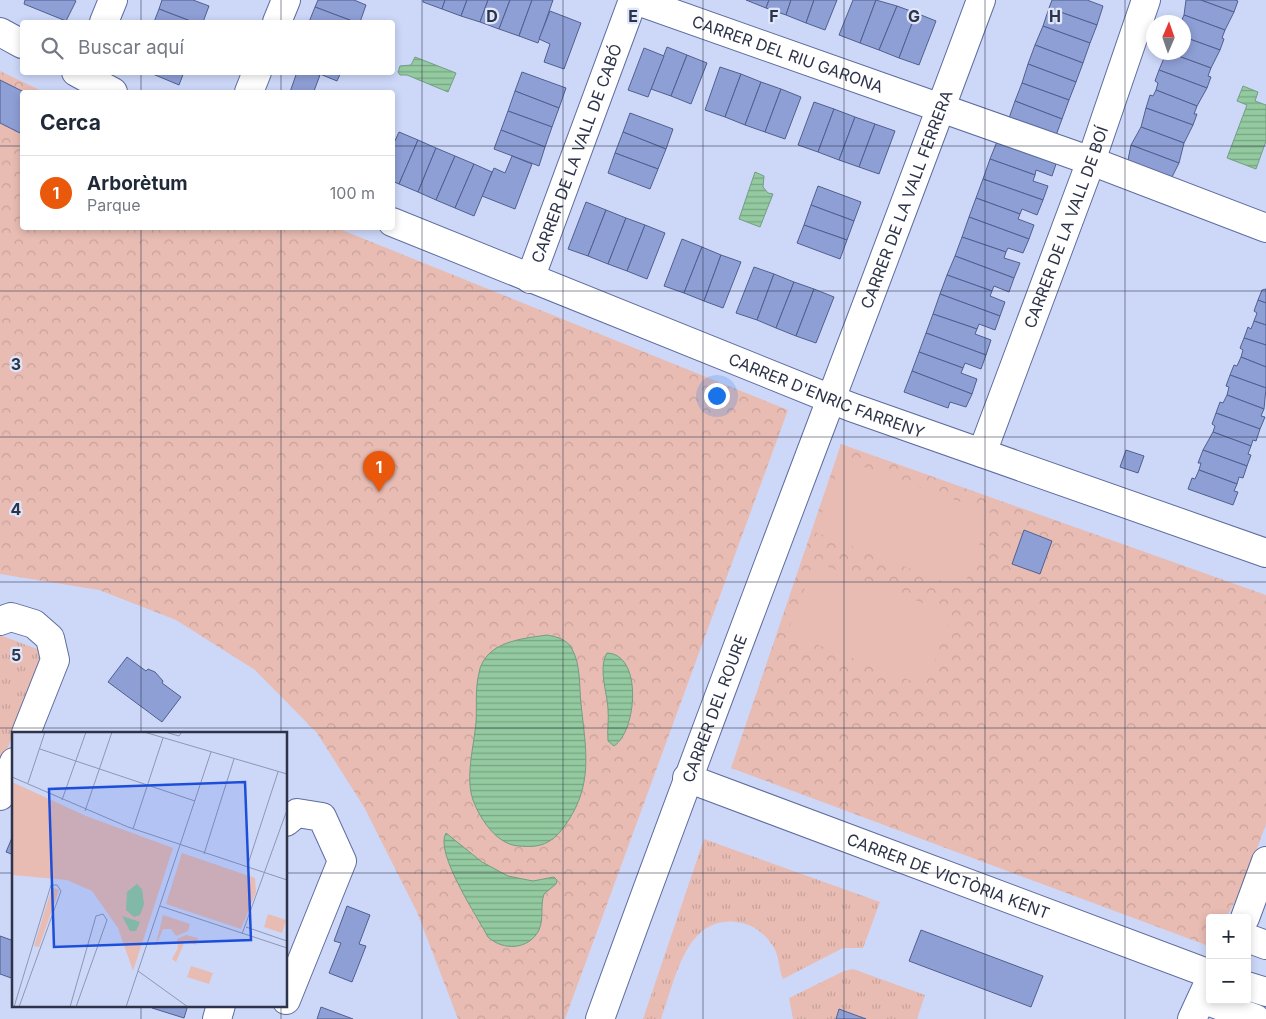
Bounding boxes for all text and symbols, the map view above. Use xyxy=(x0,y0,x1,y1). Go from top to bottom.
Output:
text: D xyxy=(486,6,498,26)
text: E xyxy=(628,6,638,26)
text: F xyxy=(769,6,779,26)
text: G xyxy=(908,6,920,26)
text: H xyxy=(1049,6,1061,26)
street label: CARRER DEL RIU GARONA xyxy=(689,11,886,97)
north arrow xyxy=(1146,15,1191,60)
search box xyxy=(20,20,395,75)
icon: search xyxy=(38,34,66,62)
text: Buscar aquí xyxy=(78,36,184,59)
street label: CARRER DE LA VALL DE CABÓ xyxy=(527,41,626,266)
street label: CARRER DE LA VALL FERRERA xyxy=(856,87,957,311)
text: Cerca xyxy=(40,110,101,135)
street label: CARRER DE LA VALL DE BOÍ xyxy=(1019,123,1112,331)
text: Arborètum xyxy=(87,172,188,195)
text: 1 xyxy=(53,183,59,203)
text: 100 m xyxy=(330,183,375,203)
text: Parque xyxy=(87,195,141,215)
street label: CARRER D'ENRIC FARRENY xyxy=(726,349,927,442)
text: 3 xyxy=(11,354,21,374)
your location xyxy=(704,383,730,409)
pin: 1 xyxy=(363,451,395,492)
text: 4 xyxy=(11,499,22,519)
street label: CARRER DEL ROURE xyxy=(678,632,751,785)
text: 5 xyxy=(11,645,21,665)
inset map xyxy=(12,732,288,1006)
street label: CARRER DE VICTÒRIA KENT xyxy=(844,829,1052,923)
map controls xyxy=(1206,914,1251,1004)
button: + xyxy=(1206,914,1251,959)
button: − xyxy=(1206,959,1251,1004)

